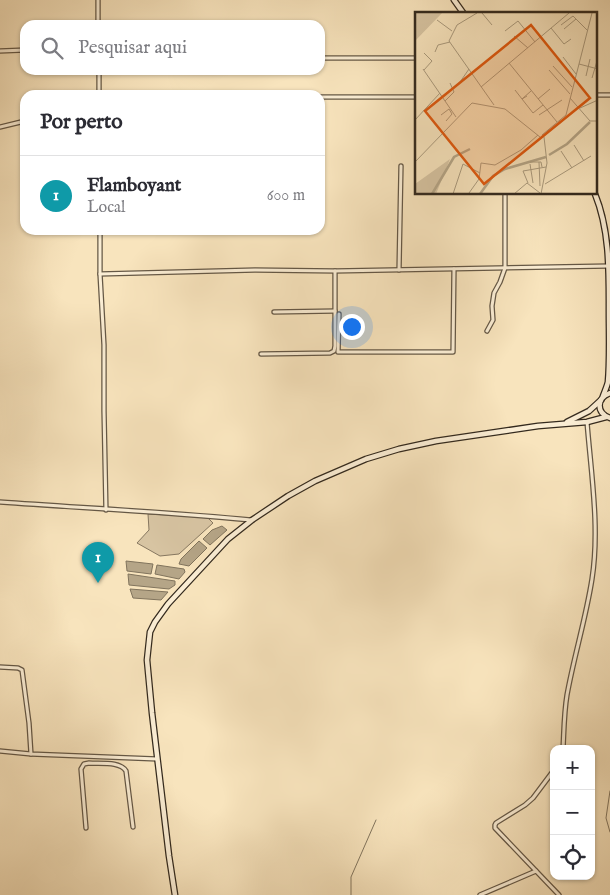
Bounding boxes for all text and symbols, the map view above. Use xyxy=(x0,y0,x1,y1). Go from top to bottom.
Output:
inset map xyxy=(415,12,598,195)
search box xyxy=(20,20,325,75)
icon: search xyxy=(38,34,66,62)
text: Pesquisar aqui xyxy=(78,36,187,60)
text: Por perto xyxy=(40,109,122,136)
text: Flamboyant xyxy=(87,174,181,198)
text: 1 xyxy=(53,186,59,206)
text: 600 m xyxy=(267,186,305,206)
text: Local xyxy=(87,198,125,218)
your location xyxy=(339,314,365,340)
pin: 1 xyxy=(82,542,114,583)
map controls xyxy=(550,745,595,880)
button: + xyxy=(550,745,595,790)
button: − xyxy=(550,790,595,835)
button: locate xyxy=(550,835,595,880)

